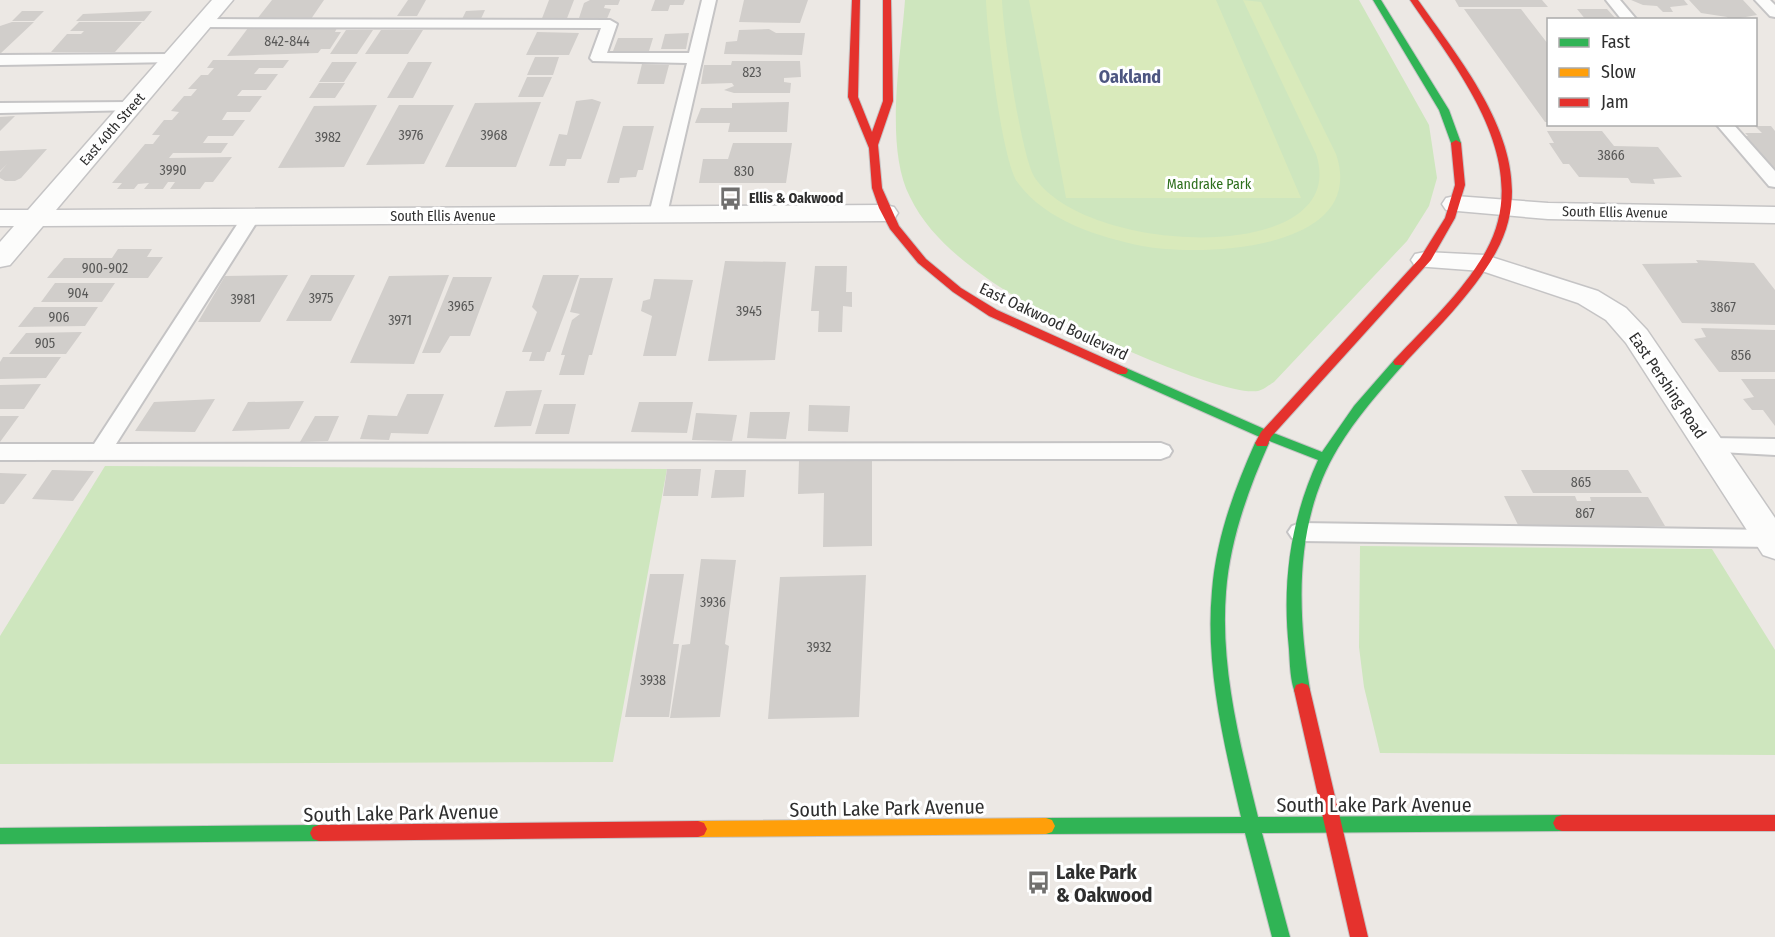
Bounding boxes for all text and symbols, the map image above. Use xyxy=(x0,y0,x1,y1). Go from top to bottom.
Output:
legend xyxy=(1547,18,1757,126)
text: Fast xyxy=(1601,31,1630,53)
house number: 842-844 xyxy=(264,33,310,50)
text: Slow xyxy=(1601,61,1636,83)
house number: 823 xyxy=(742,64,762,81)
district label: Oakland xyxy=(1099,66,1161,88)
street label: East 40th Street xyxy=(76,89,149,169)
text: Jam xyxy=(1601,91,1629,113)
house number: 3976 xyxy=(398,127,424,144)
house number: 3968 xyxy=(481,127,507,144)
house number: 3982 xyxy=(315,129,341,146)
house number: 3866 xyxy=(1597,147,1625,164)
house number: 3990 xyxy=(159,162,187,179)
house number: 830 xyxy=(734,163,754,180)
park label: Mandrake Park xyxy=(1167,176,1252,193)
bus stop icon: Ellis & Oakwood xyxy=(718,185,744,211)
place label: Ellis & Oakwood xyxy=(749,190,843,207)
street label: South Ellis Avenue xyxy=(1562,203,1668,222)
street label: South Ellis Avenue xyxy=(390,208,496,225)
house number: 900-902 xyxy=(82,260,128,277)
street label: East Oakwood Boulevard xyxy=(977,279,1131,364)
house number: 904 xyxy=(68,285,89,302)
house number: 3975 xyxy=(309,290,333,307)
house number: 3981 xyxy=(230,291,256,308)
house number: 3965 xyxy=(448,298,474,315)
house number: 3867 xyxy=(1710,299,1736,316)
house number: 3945 xyxy=(736,303,762,320)
house number: 906 xyxy=(48,309,70,326)
house number: 3971 xyxy=(388,312,412,329)
street label: East Pershing Road xyxy=(1625,328,1710,442)
house number: 905 xyxy=(35,335,55,352)
house number: 856 xyxy=(1731,347,1751,364)
house number: 865 xyxy=(1571,474,1591,491)
house number: 867 xyxy=(1575,505,1595,522)
house number: 3936 xyxy=(700,594,726,611)
house number: 3932 xyxy=(806,639,832,656)
house number: 3938 xyxy=(640,672,666,689)
street label: South Lake Park Avenue xyxy=(1276,793,1472,817)
street label: South Lake Park Avenue xyxy=(789,794,985,822)
street label: South Lake Park Avenue xyxy=(303,799,499,827)
place label: Lake Park & Oakwood xyxy=(1056,860,1153,907)
bus stop icon: Lake Park & Oakwood xyxy=(1025,870,1051,896)

